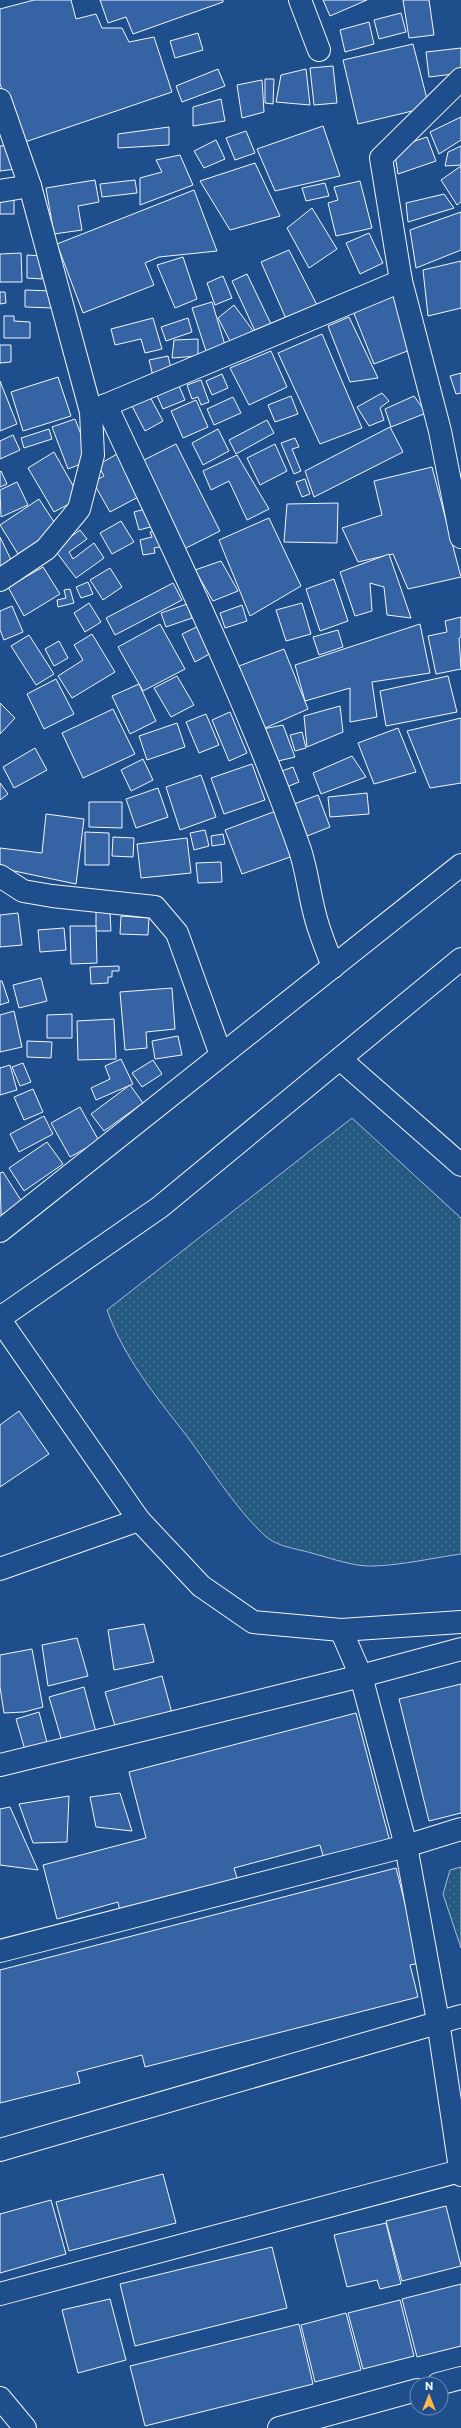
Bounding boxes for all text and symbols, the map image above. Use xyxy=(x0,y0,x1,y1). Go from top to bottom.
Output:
north arrow xyxy=(409,2376,449,2416)
text: N xyxy=(425,2379,433,2392)

